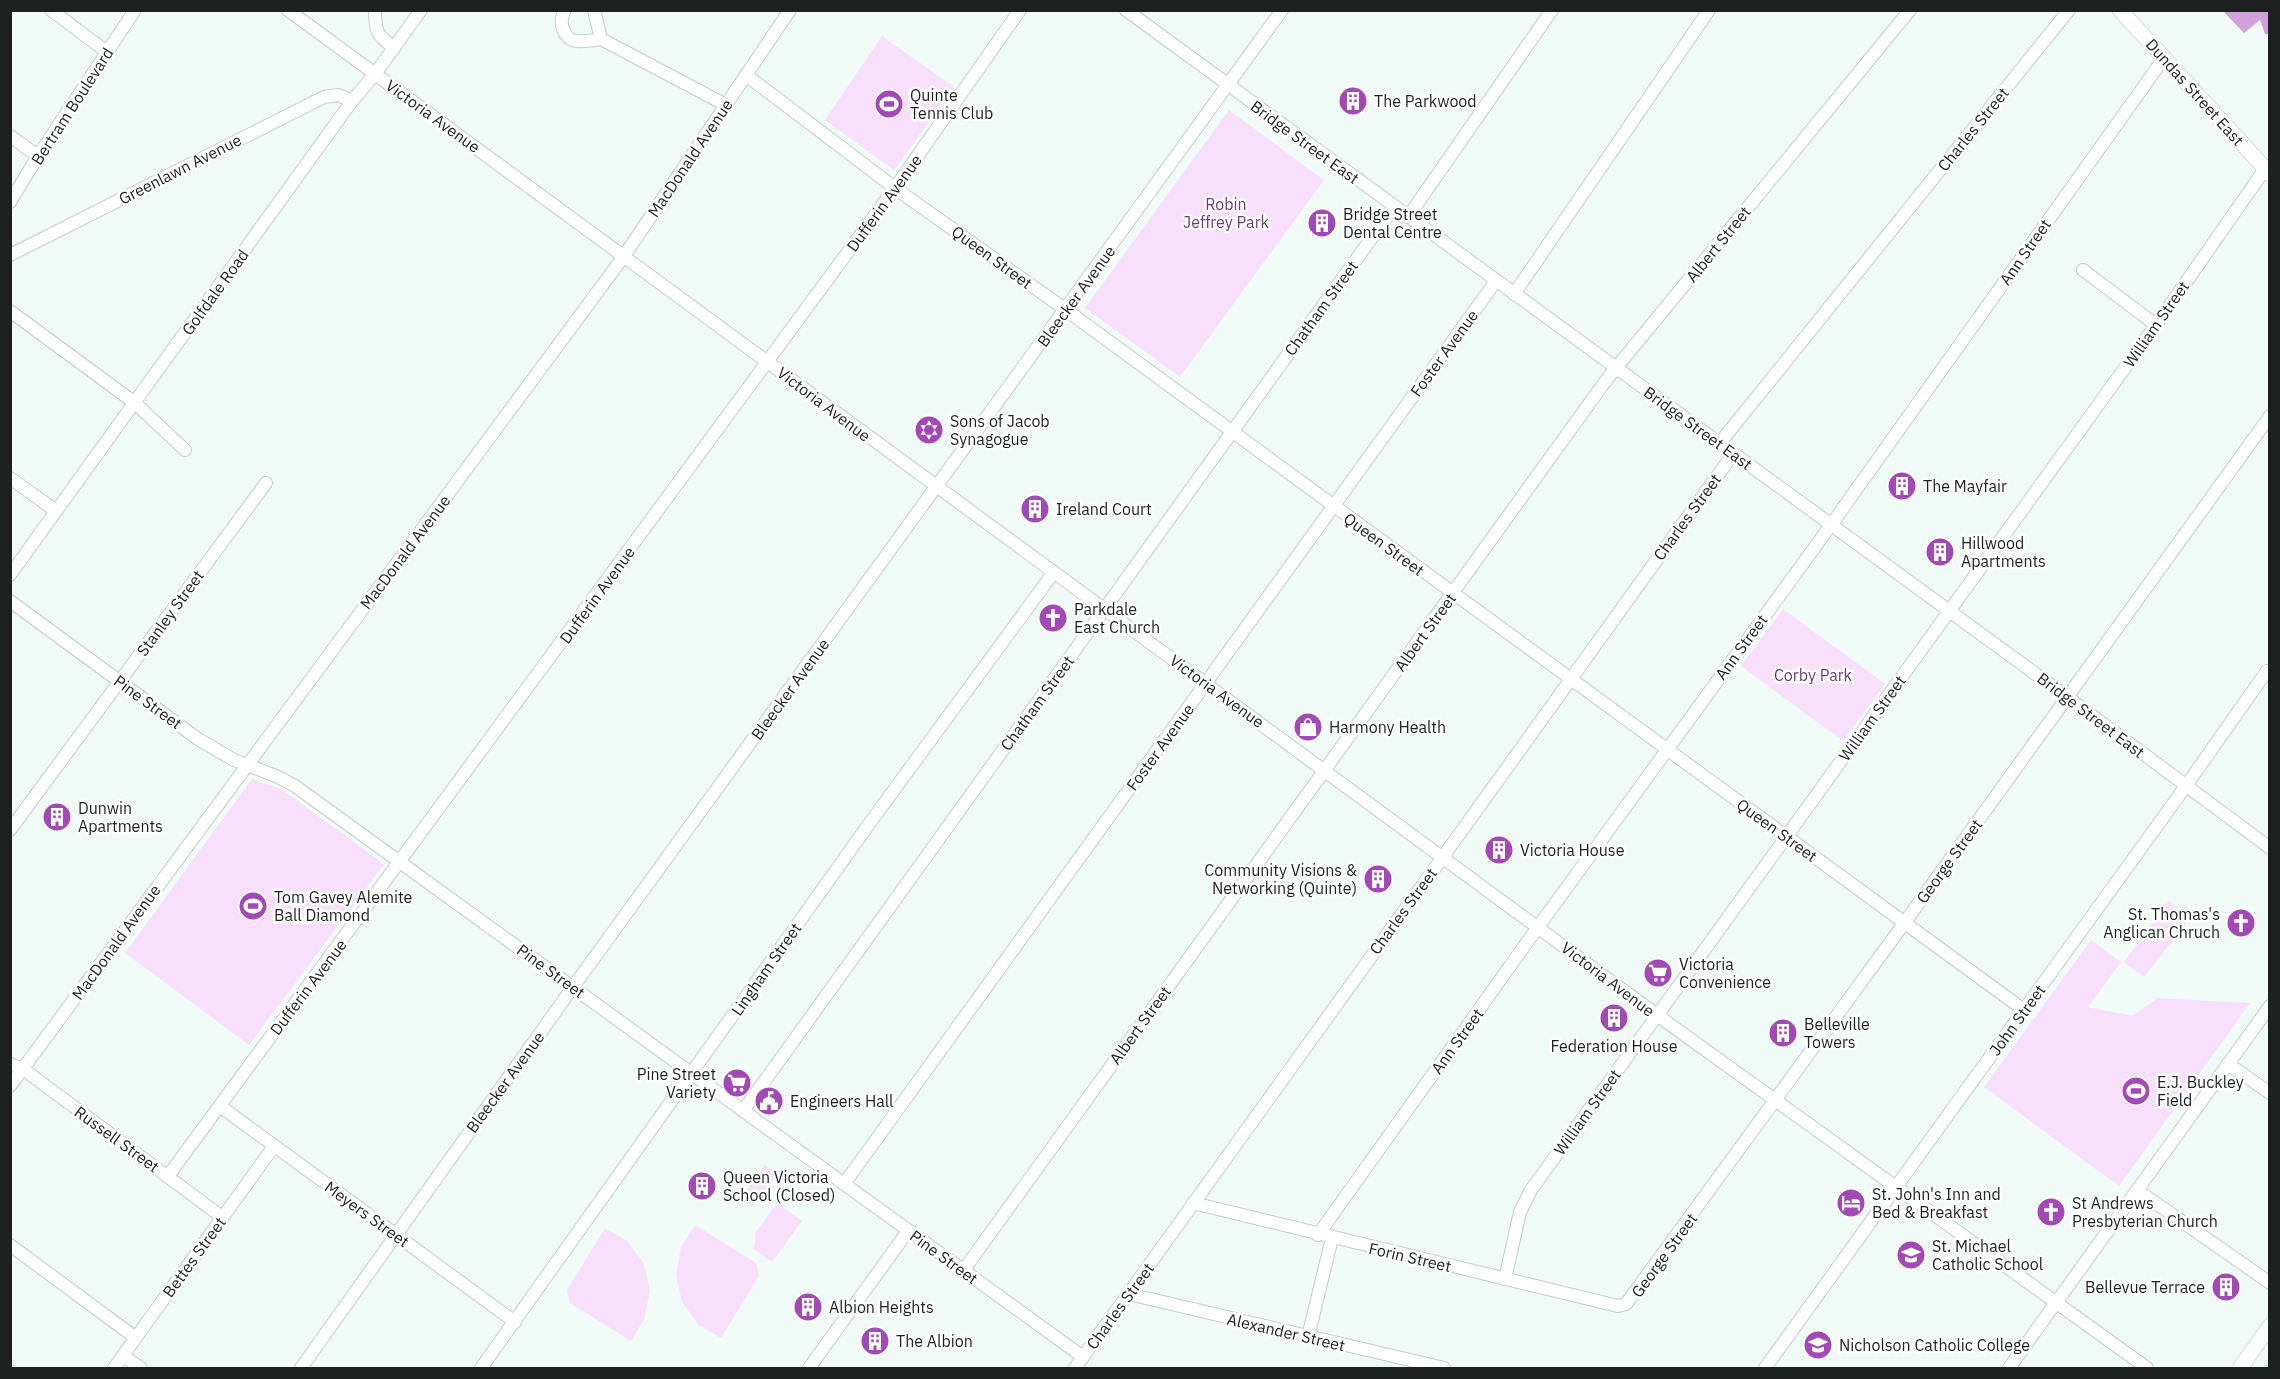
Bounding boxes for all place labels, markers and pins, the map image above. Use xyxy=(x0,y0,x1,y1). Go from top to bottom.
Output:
place label: Quinte Tennis Club xyxy=(910,85,993,123)
building icon: The Parkwood xyxy=(1337,85,1369,117)
sports icon: Quinte Tennis Club xyxy=(873,88,905,120)
place label: The Parkwood xyxy=(1374,91,1477,111)
place label: Bridge Street Dental Centre xyxy=(1343,204,1442,242)
building icon: Bridge Street Dental Centre xyxy=(1306,207,1338,239)
place label: Sons of Jacob Synagogue xyxy=(950,411,1050,449)
synagogue icon: Sons of Jacob Synagogue xyxy=(913,414,945,446)
building icon: The Mayfair xyxy=(1886,470,1918,502)
place label: The Mayfair xyxy=(1923,476,2007,496)
building icon: Ireland Court xyxy=(1019,493,1051,525)
place label: Ireland Court xyxy=(1056,499,1152,519)
place label: Hillwood Apartments xyxy=(1961,533,2046,571)
building icon: Hillwood Apartments xyxy=(1924,536,1956,568)
place label: Parkdale East Church xyxy=(1074,599,1160,637)
church icon: Parkdale East Church xyxy=(1037,602,1069,634)
shop icon: Harmony Health xyxy=(1292,711,1324,743)
place label: Harmony Health xyxy=(1329,717,1446,737)
place label: Dunwin Apartments xyxy=(78,798,163,836)
building icon: Dunwin Apartments xyxy=(41,801,73,833)
building icon: Victoria House xyxy=(1483,834,1515,866)
place label: Victoria House xyxy=(1520,840,1625,860)
place label: Community Visions & Networking (Quinte) xyxy=(1204,860,1357,898)
building icon: Community Visions & Networking (Quinte) xyxy=(1362,863,1394,895)
place label: Tom Gavey Alemite Ball Diamond xyxy=(274,887,412,925)
sports icon: Tom Gavey Alemite Ball Diamond xyxy=(237,890,269,922)
place label: St. Thomas's Anglican Chruch xyxy=(2103,904,2220,942)
church icon: St. Thomas's Anglican Chruch xyxy=(2225,907,2257,939)
place label: Victoria Convenience xyxy=(1679,954,1771,992)
supermarket icon: Victoria Convenience xyxy=(1642,957,1674,989)
building icon: Federation House xyxy=(1598,1002,1630,1034)
place label: Belleville Towers xyxy=(1804,1014,1870,1052)
building icon: Belleville Towers xyxy=(1767,1017,1799,1049)
place label: Federation House xyxy=(1550,1036,1678,1056)
place label: Pine Street Variety xyxy=(637,1064,716,1102)
supermarket icon: Pine Street Variety xyxy=(721,1067,753,1099)
place label: E.J. Buckley Field xyxy=(2157,1072,2244,1110)
sports icon: E.J. Buckley Field xyxy=(2120,1075,2152,1107)
public building icon: Engineers Hall xyxy=(753,1085,785,1117)
place label: Engineers Hall xyxy=(790,1091,893,1111)
place label: Queen Victoria School (Closed) xyxy=(723,1167,835,1205)
building icon: Queen Victoria School (Closed) xyxy=(686,1170,718,1202)
place label: St. John's Inn and Bed & Breakfast xyxy=(1872,1184,2001,1222)
hotel icon: St. John's Inn and Bed & Breakfast xyxy=(1835,1187,1867,1219)
place label: St Andrews Presbyterian Church xyxy=(2072,1193,2218,1231)
church icon: St Andrews Presbyterian Church xyxy=(2035,1196,2067,1228)
place label: St. Michael Catholic School xyxy=(1932,1236,2043,1274)
school or university icon: St. Michael Catholic School xyxy=(1895,1239,1927,1271)
building icon: Bellevue Terrace xyxy=(2210,1271,2242,1303)
place label: Bellevue Terrace xyxy=(2085,1277,2205,1297)
building icon: Albion Heights xyxy=(792,1291,824,1323)
place label: Albion Heights xyxy=(829,1297,934,1317)
building icon: The Albion xyxy=(859,1325,891,1357)
school or university icon: Nicholson Catholic College xyxy=(1802,1329,1834,1361)
place label: The Albion xyxy=(896,1331,973,1351)
place label: Nicholson Catholic College xyxy=(1839,1335,2030,1355)

